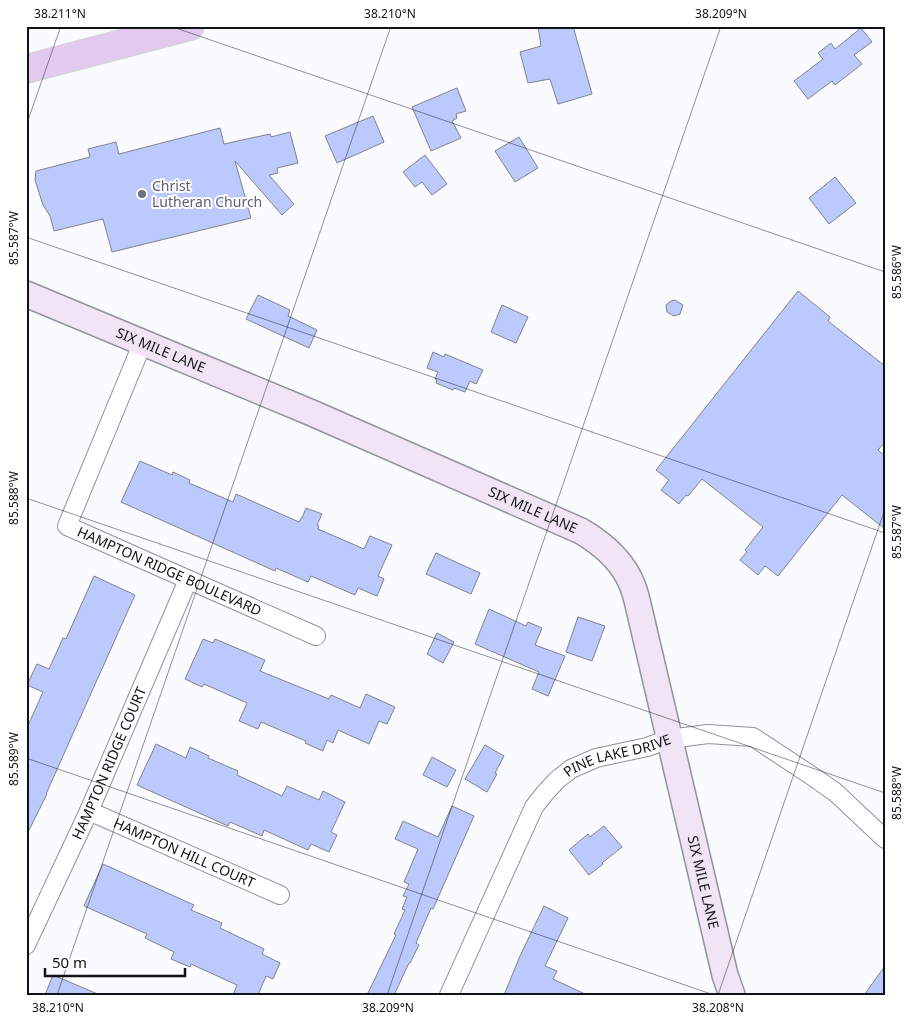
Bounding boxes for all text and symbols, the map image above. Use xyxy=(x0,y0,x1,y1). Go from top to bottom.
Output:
text: 38.211°N xyxy=(34,5,86,22)
text: 38.210°N xyxy=(364,5,416,22)
text: 38.209°N xyxy=(695,5,747,22)
place label: Christ Lutheran Church xyxy=(152,176,262,211)
marker: Christ Lutheran Church xyxy=(136,188,148,200)
text: 85.587°W xyxy=(5,211,22,265)
text: 85.586°W xyxy=(888,245,905,299)
street label: SIX MILE LANE xyxy=(113,323,209,377)
text: 85.588°W xyxy=(5,471,22,525)
street label: SIX MILE LANE xyxy=(486,482,581,537)
text: 85.587°W xyxy=(888,505,905,559)
street label: HAMPTON RIDGE BOULEVARD xyxy=(74,522,265,620)
street label: HAMPTON RIDGE COURT xyxy=(67,683,150,842)
street label: PINE LAKE DRIVE xyxy=(559,729,673,781)
text: 85.589°W xyxy=(5,732,22,786)
text: 85.588°W xyxy=(888,766,905,820)
street label: HAMPTON HILL COURT xyxy=(111,813,258,892)
street label: SIX MILE LANE xyxy=(684,834,724,931)
scale bar xyxy=(45,946,185,978)
text: 50 m xyxy=(52,952,87,972)
text: 38.210°N xyxy=(32,999,84,1016)
text: 38.209°N xyxy=(362,999,414,1016)
text: 38.208°N xyxy=(692,999,744,1016)

